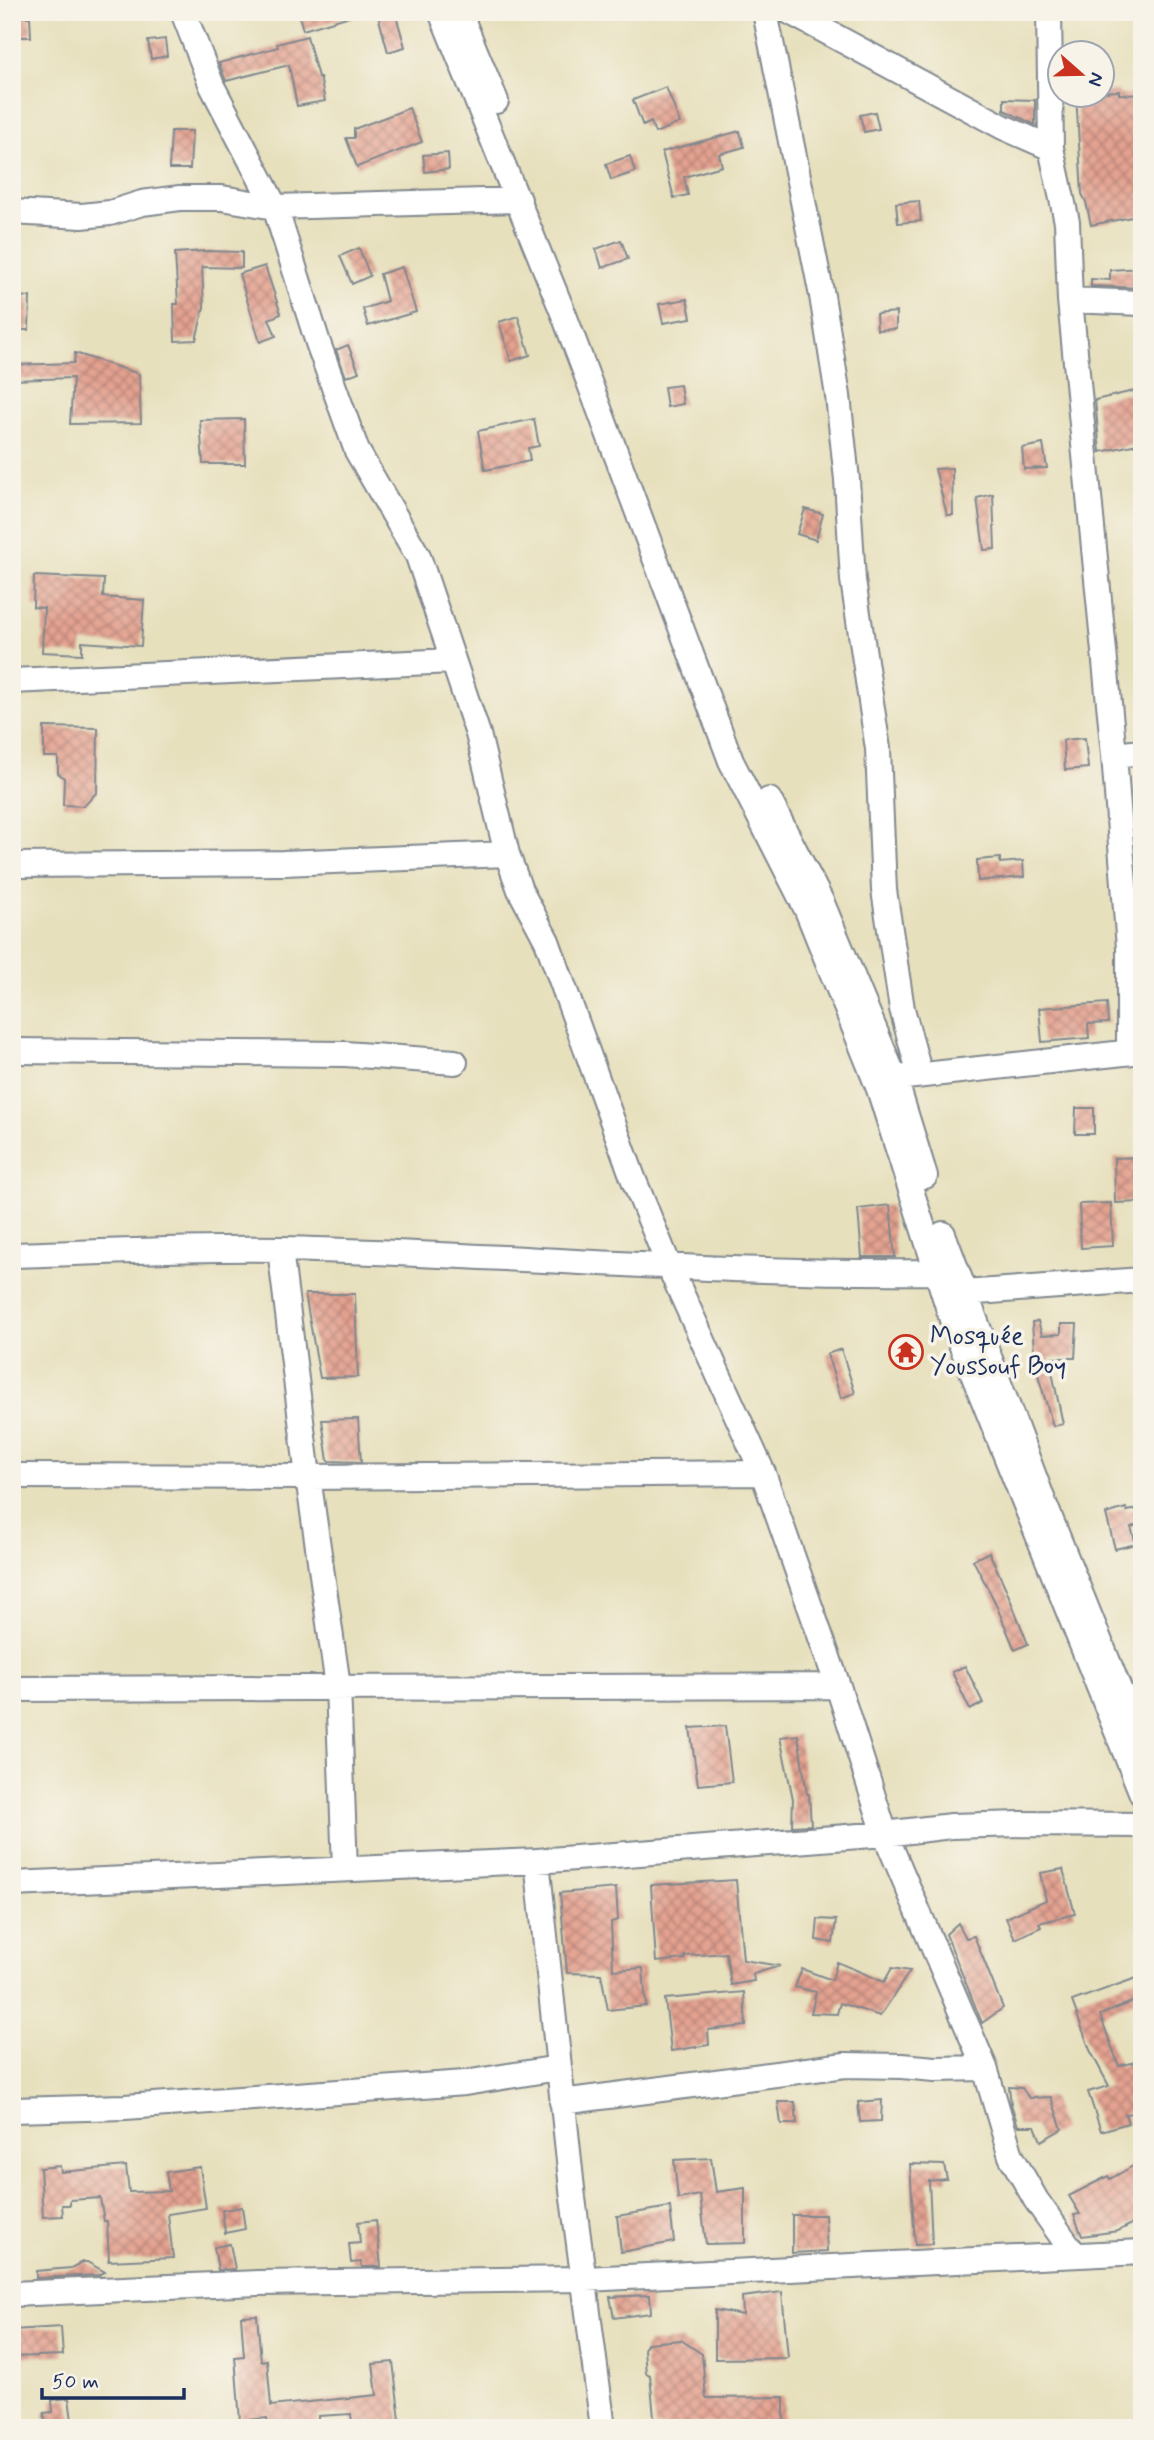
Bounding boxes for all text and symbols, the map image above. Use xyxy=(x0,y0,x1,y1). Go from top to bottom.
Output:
north arrow xyxy=(1046,38,1116,108)
text: N xyxy=(1082,69,1109,90)
place label: Mosquée Youssouf Boy xyxy=(930,1320,1066,1384)
temple icon: Mosquée Youssouf Boy xyxy=(887,1333,925,1371)
scale bar xyxy=(42,2356,184,2400)
text: 50 m xyxy=(52,2368,99,2396)

